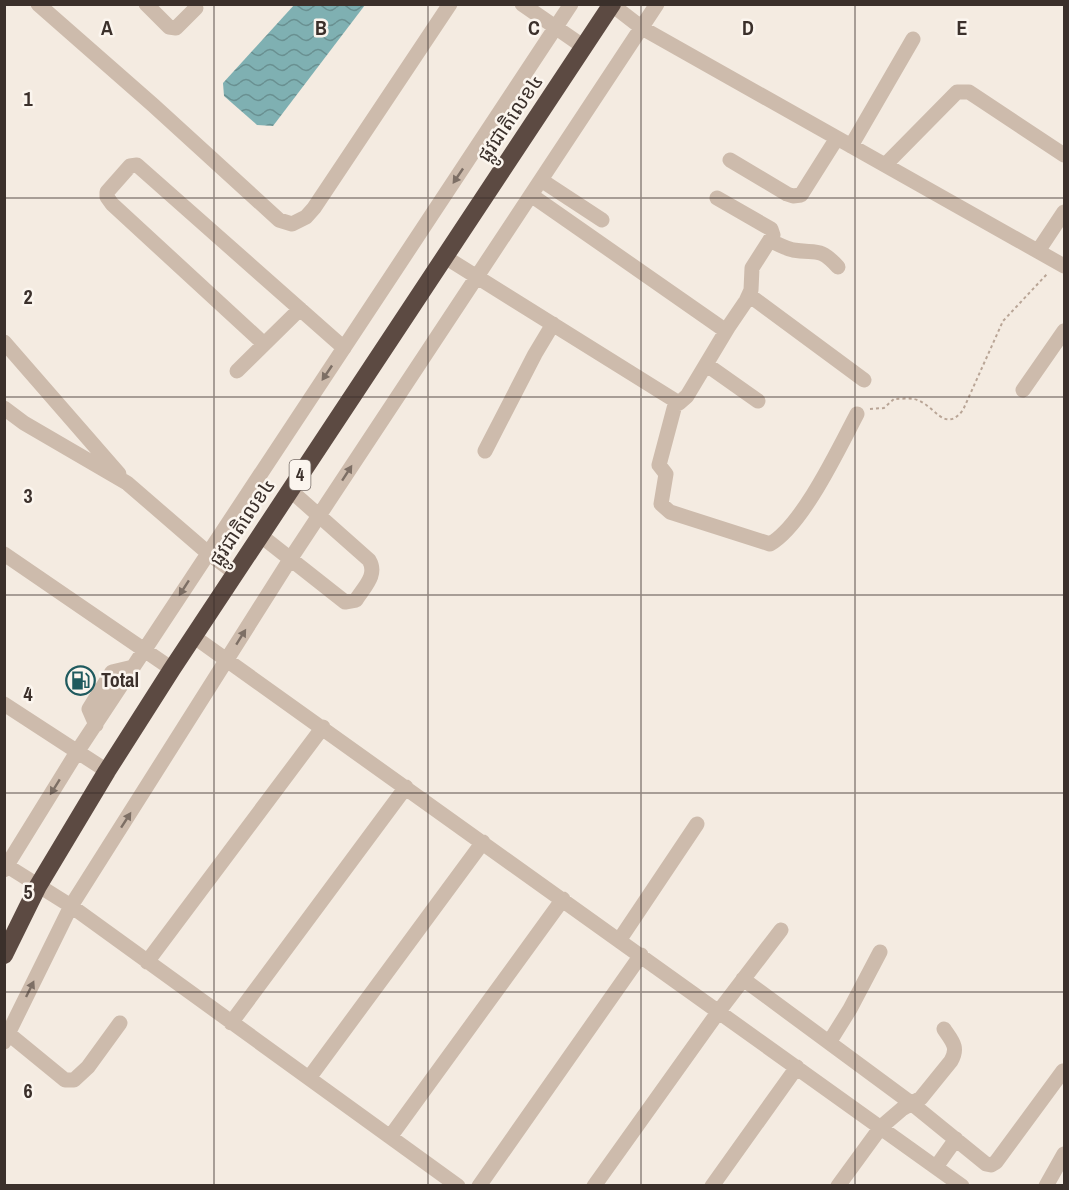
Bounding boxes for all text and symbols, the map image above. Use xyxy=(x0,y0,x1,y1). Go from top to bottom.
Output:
text: A xyxy=(101,14,113,41)
text: B xyxy=(315,14,327,41)
text: C xyxy=(528,14,540,41)
text: D xyxy=(742,14,754,41)
text: E xyxy=(957,14,968,41)
street label: ផ្លូវជាតិលេខ៤ xyxy=(470,69,554,170)
text: 1 xyxy=(23,85,33,112)
one-way arrow xyxy=(452,167,464,183)
text: 2 xyxy=(23,283,33,310)
one-way arrow xyxy=(321,365,332,381)
road number: 4 xyxy=(290,460,310,490)
one-way arrow xyxy=(341,465,352,481)
street label: ផ្លូវជាតិលេខ៤ xyxy=(202,473,286,574)
text: 3 xyxy=(23,482,33,509)
one-way arrow xyxy=(179,580,190,596)
one-way arrow xyxy=(236,629,247,645)
fuel station icon: Total xyxy=(64,664,96,696)
place label: Total xyxy=(101,666,139,693)
text: 4 xyxy=(23,680,33,707)
one-way arrow xyxy=(50,779,61,795)
one-way arrow xyxy=(121,812,132,828)
text: 5 xyxy=(23,878,33,905)
one-way arrow xyxy=(25,980,35,997)
text: 6 xyxy=(23,1077,33,1104)

